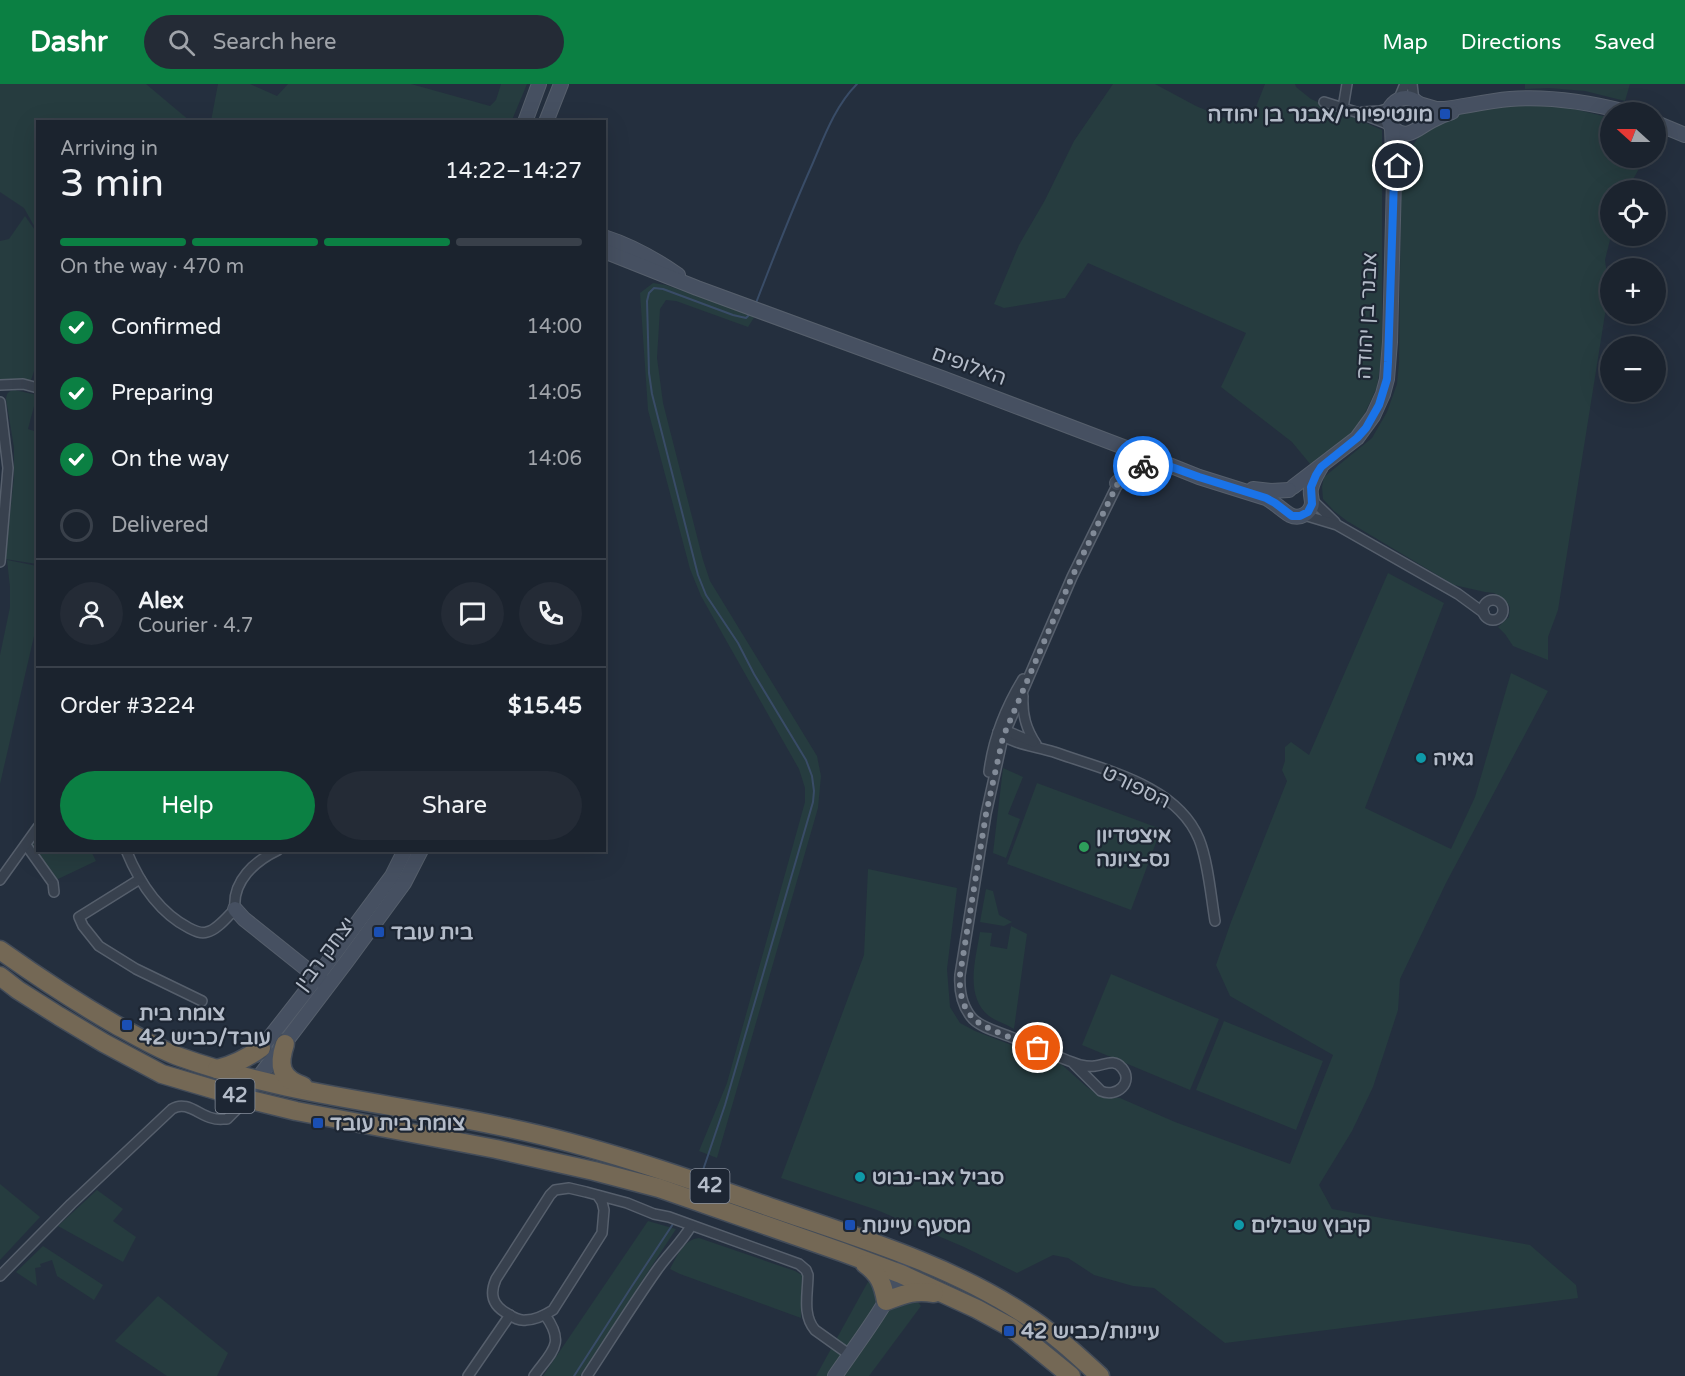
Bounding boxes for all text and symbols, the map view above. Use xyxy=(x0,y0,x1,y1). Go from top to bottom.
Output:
search box xyxy=(144,15,564,69)
text: Dashr xyxy=(30,25,108,59)
icon: search xyxy=(165,26,198,59)
text: Search here xyxy=(213,29,336,55)
text: Map xyxy=(1382,30,1428,55)
text: Directions xyxy=(1461,30,1561,55)
text: Saved xyxy=(1594,30,1655,55)
place label: מונטיפיורי/אבנר בן יהודה xyxy=(1207,102,1433,127)
north arrow xyxy=(1600,102,1666,168)
map controls xyxy=(1600,102,1666,402)
marker: מונטיפיורי/אבנר בן יהודה xyxy=(1438,107,1452,121)
text: Arriving in xyxy=(60,137,158,161)
pin xyxy=(1372,140,1423,191)
icon: home xyxy=(1381,149,1414,182)
text: 14:22–14:27 xyxy=(445,158,582,184)
text: 3 min xyxy=(60,160,164,207)
button: locate xyxy=(1600,180,1666,246)
street label: אבנר בן יהודה xyxy=(1351,252,1383,380)
text: On the way · 470 m xyxy=(60,255,244,279)
button: + xyxy=(1600,258,1666,324)
icon: check xyxy=(60,311,93,344)
text: Confirmed xyxy=(111,314,221,340)
text: 14:00 xyxy=(527,315,582,339)
button: − xyxy=(1600,336,1666,402)
street label: האלופים xyxy=(928,341,1010,391)
icon: check xyxy=(60,377,93,410)
text: Preparing xyxy=(111,380,214,406)
text: 14:05 xyxy=(527,381,582,405)
courier xyxy=(1113,436,1173,496)
icon: check xyxy=(60,443,93,476)
text: On the way xyxy=(111,446,229,472)
text: 14:06 xyxy=(527,447,582,471)
icon: bike xyxy=(1127,450,1160,483)
text: Delivered xyxy=(111,512,209,538)
button: person xyxy=(60,582,123,645)
button: chat xyxy=(441,582,504,645)
button: phone xyxy=(519,582,582,645)
text: Alex xyxy=(138,588,184,614)
text: Courier · 4.7 xyxy=(138,614,253,638)
text: Order #3224 xyxy=(60,693,195,719)
text: $15.45 xyxy=(508,693,582,719)
place label: גאיה xyxy=(1433,746,1474,771)
marker: גאיה xyxy=(1414,751,1428,765)
street label: הספורט xyxy=(1098,760,1174,814)
button: Help xyxy=(60,771,315,840)
button: Share xyxy=(327,771,582,840)
place label: איצטדיון נס-ציונה xyxy=(1096,823,1172,872)
marker: איצטדיון נס-ציונה xyxy=(1077,840,1091,854)
street label: יצחק רבין xyxy=(289,912,361,996)
place label: בית עובד xyxy=(391,920,474,945)
marker: בית עובד xyxy=(372,925,386,939)
place label: צומת בית עובד/כביש 42 xyxy=(139,1001,271,1050)
marker: צומת בית עובד/כביש 42 xyxy=(120,1018,134,1032)
pin xyxy=(1012,1022,1063,1073)
icon: bag xyxy=(1021,1031,1054,1064)
road number: 42 xyxy=(216,1079,254,1113)
place label: צומת בית עובד xyxy=(330,1111,465,1136)
marker: צומת בית עובד xyxy=(311,1116,325,1130)
place label: סביל אבו-נבוט xyxy=(872,1165,1004,1190)
road number: 42 xyxy=(690,1169,730,1203)
marker: סביל אבו-נבוט xyxy=(853,1170,867,1184)
place label: מסעף עיינות xyxy=(862,1213,971,1238)
place label: קיבוץ שבילים xyxy=(1251,1213,1371,1238)
marker: מסעף עיינות xyxy=(843,1218,857,1232)
marker: קיבוץ שבילים xyxy=(1232,1218,1246,1232)
place label: עיינות/כביש 42 xyxy=(1021,1319,1160,1344)
marker: עיינות/כביש 42 xyxy=(1002,1324,1016,1338)

